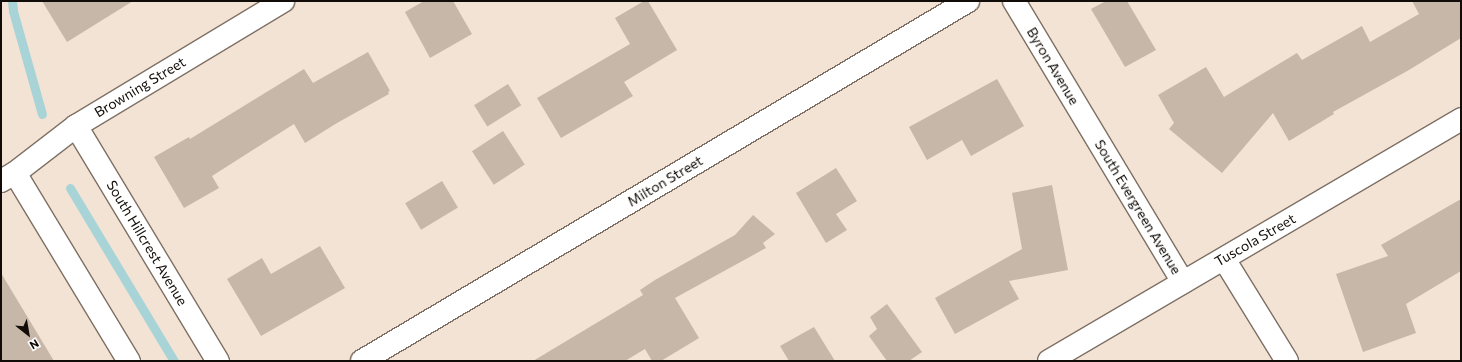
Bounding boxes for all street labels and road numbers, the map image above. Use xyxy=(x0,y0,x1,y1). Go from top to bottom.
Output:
street label: Byron Avenue xyxy=(1023,24,1083,108)
street label: Browning Street xyxy=(91,53,189,121)
street label: South Evergreen Avenue xyxy=(1091,137,1185,277)
street label: Milton Street xyxy=(624,152,706,210)
street label: South Hillcrest Avenue xyxy=(103,177,191,309)
street label: Tuscola Street xyxy=(1212,210,1298,270)

